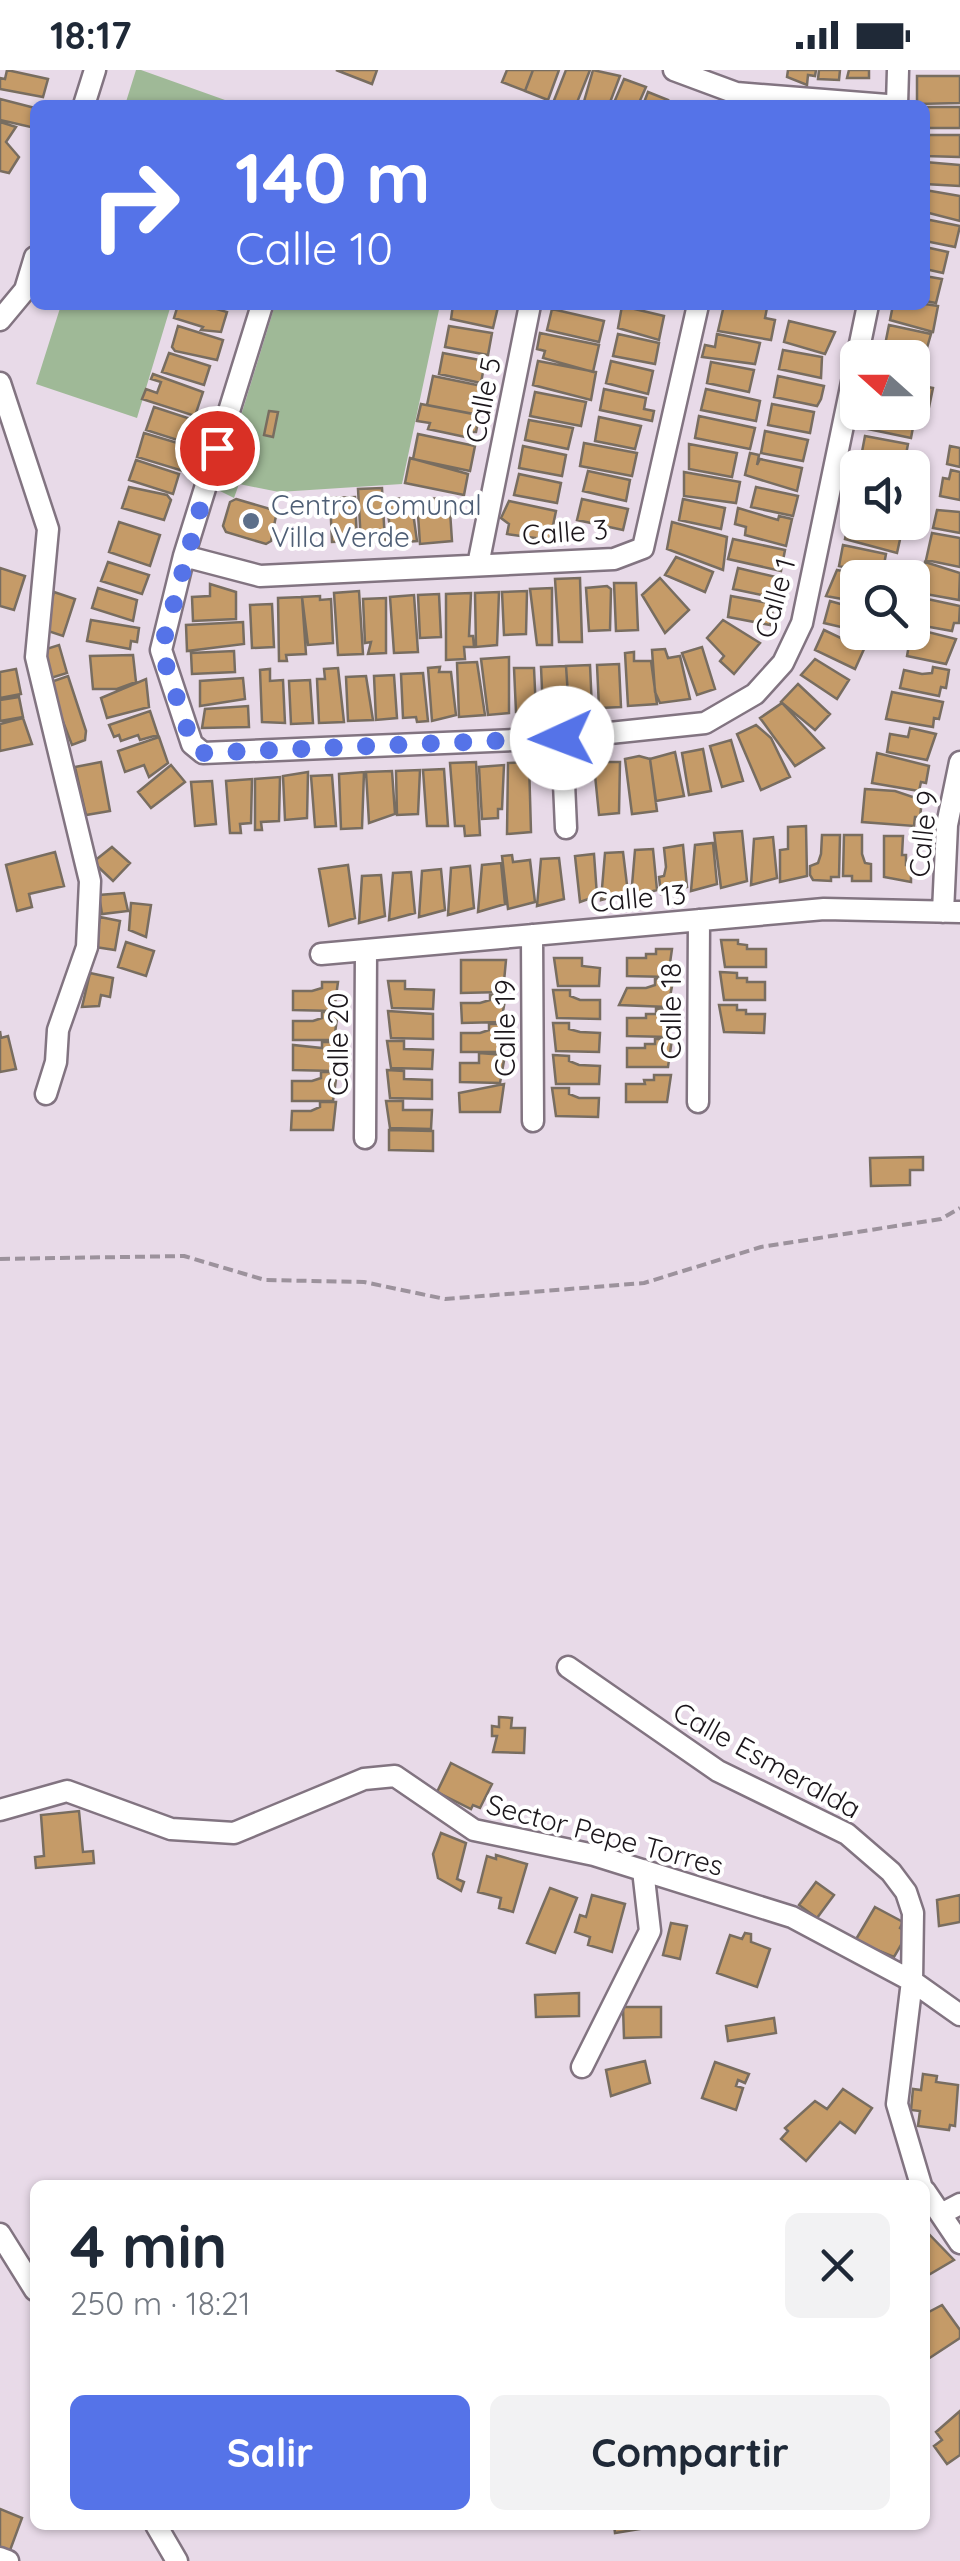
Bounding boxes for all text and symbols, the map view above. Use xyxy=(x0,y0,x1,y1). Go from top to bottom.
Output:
text: 18:17 xyxy=(50,11,132,59)
text: 140 m xyxy=(235,133,431,221)
icon: right xyxy=(70,140,200,270)
text: Calle 10 xyxy=(235,220,393,276)
north arrow xyxy=(840,340,930,430)
map controls xyxy=(840,340,930,650)
street label: Calle 5 xyxy=(457,354,508,446)
pin xyxy=(175,406,260,491)
icon: arrive xyxy=(190,421,245,476)
button: sound xyxy=(840,450,930,540)
place label: Centro Comunal Villa Verde xyxy=(271,487,482,554)
marker: Centro Comunal Villa Verde xyxy=(240,510,262,532)
street label: Calle 3 xyxy=(521,511,609,552)
street label: Calle 1 xyxy=(746,554,803,642)
button: search xyxy=(840,560,930,650)
position arrow xyxy=(510,686,614,790)
street label: Calle 9 xyxy=(901,789,944,879)
street label: Calle 13 xyxy=(588,876,687,919)
street label: Calle 18 xyxy=(653,963,688,1059)
street label: Calle 19 xyxy=(487,979,522,1077)
street label: Calle 20 xyxy=(320,992,355,1096)
street label: Calle Esmeralda xyxy=(667,1694,867,1826)
street label: Sector Pepe Torres xyxy=(483,1786,727,1883)
text: 4 min xyxy=(70,2208,227,2283)
button: close xyxy=(785,2213,890,2318)
text: 250 m · 18:21 xyxy=(70,2283,251,2323)
button: Salir xyxy=(70,2395,470,2510)
button: Compartir xyxy=(490,2395,890,2510)

